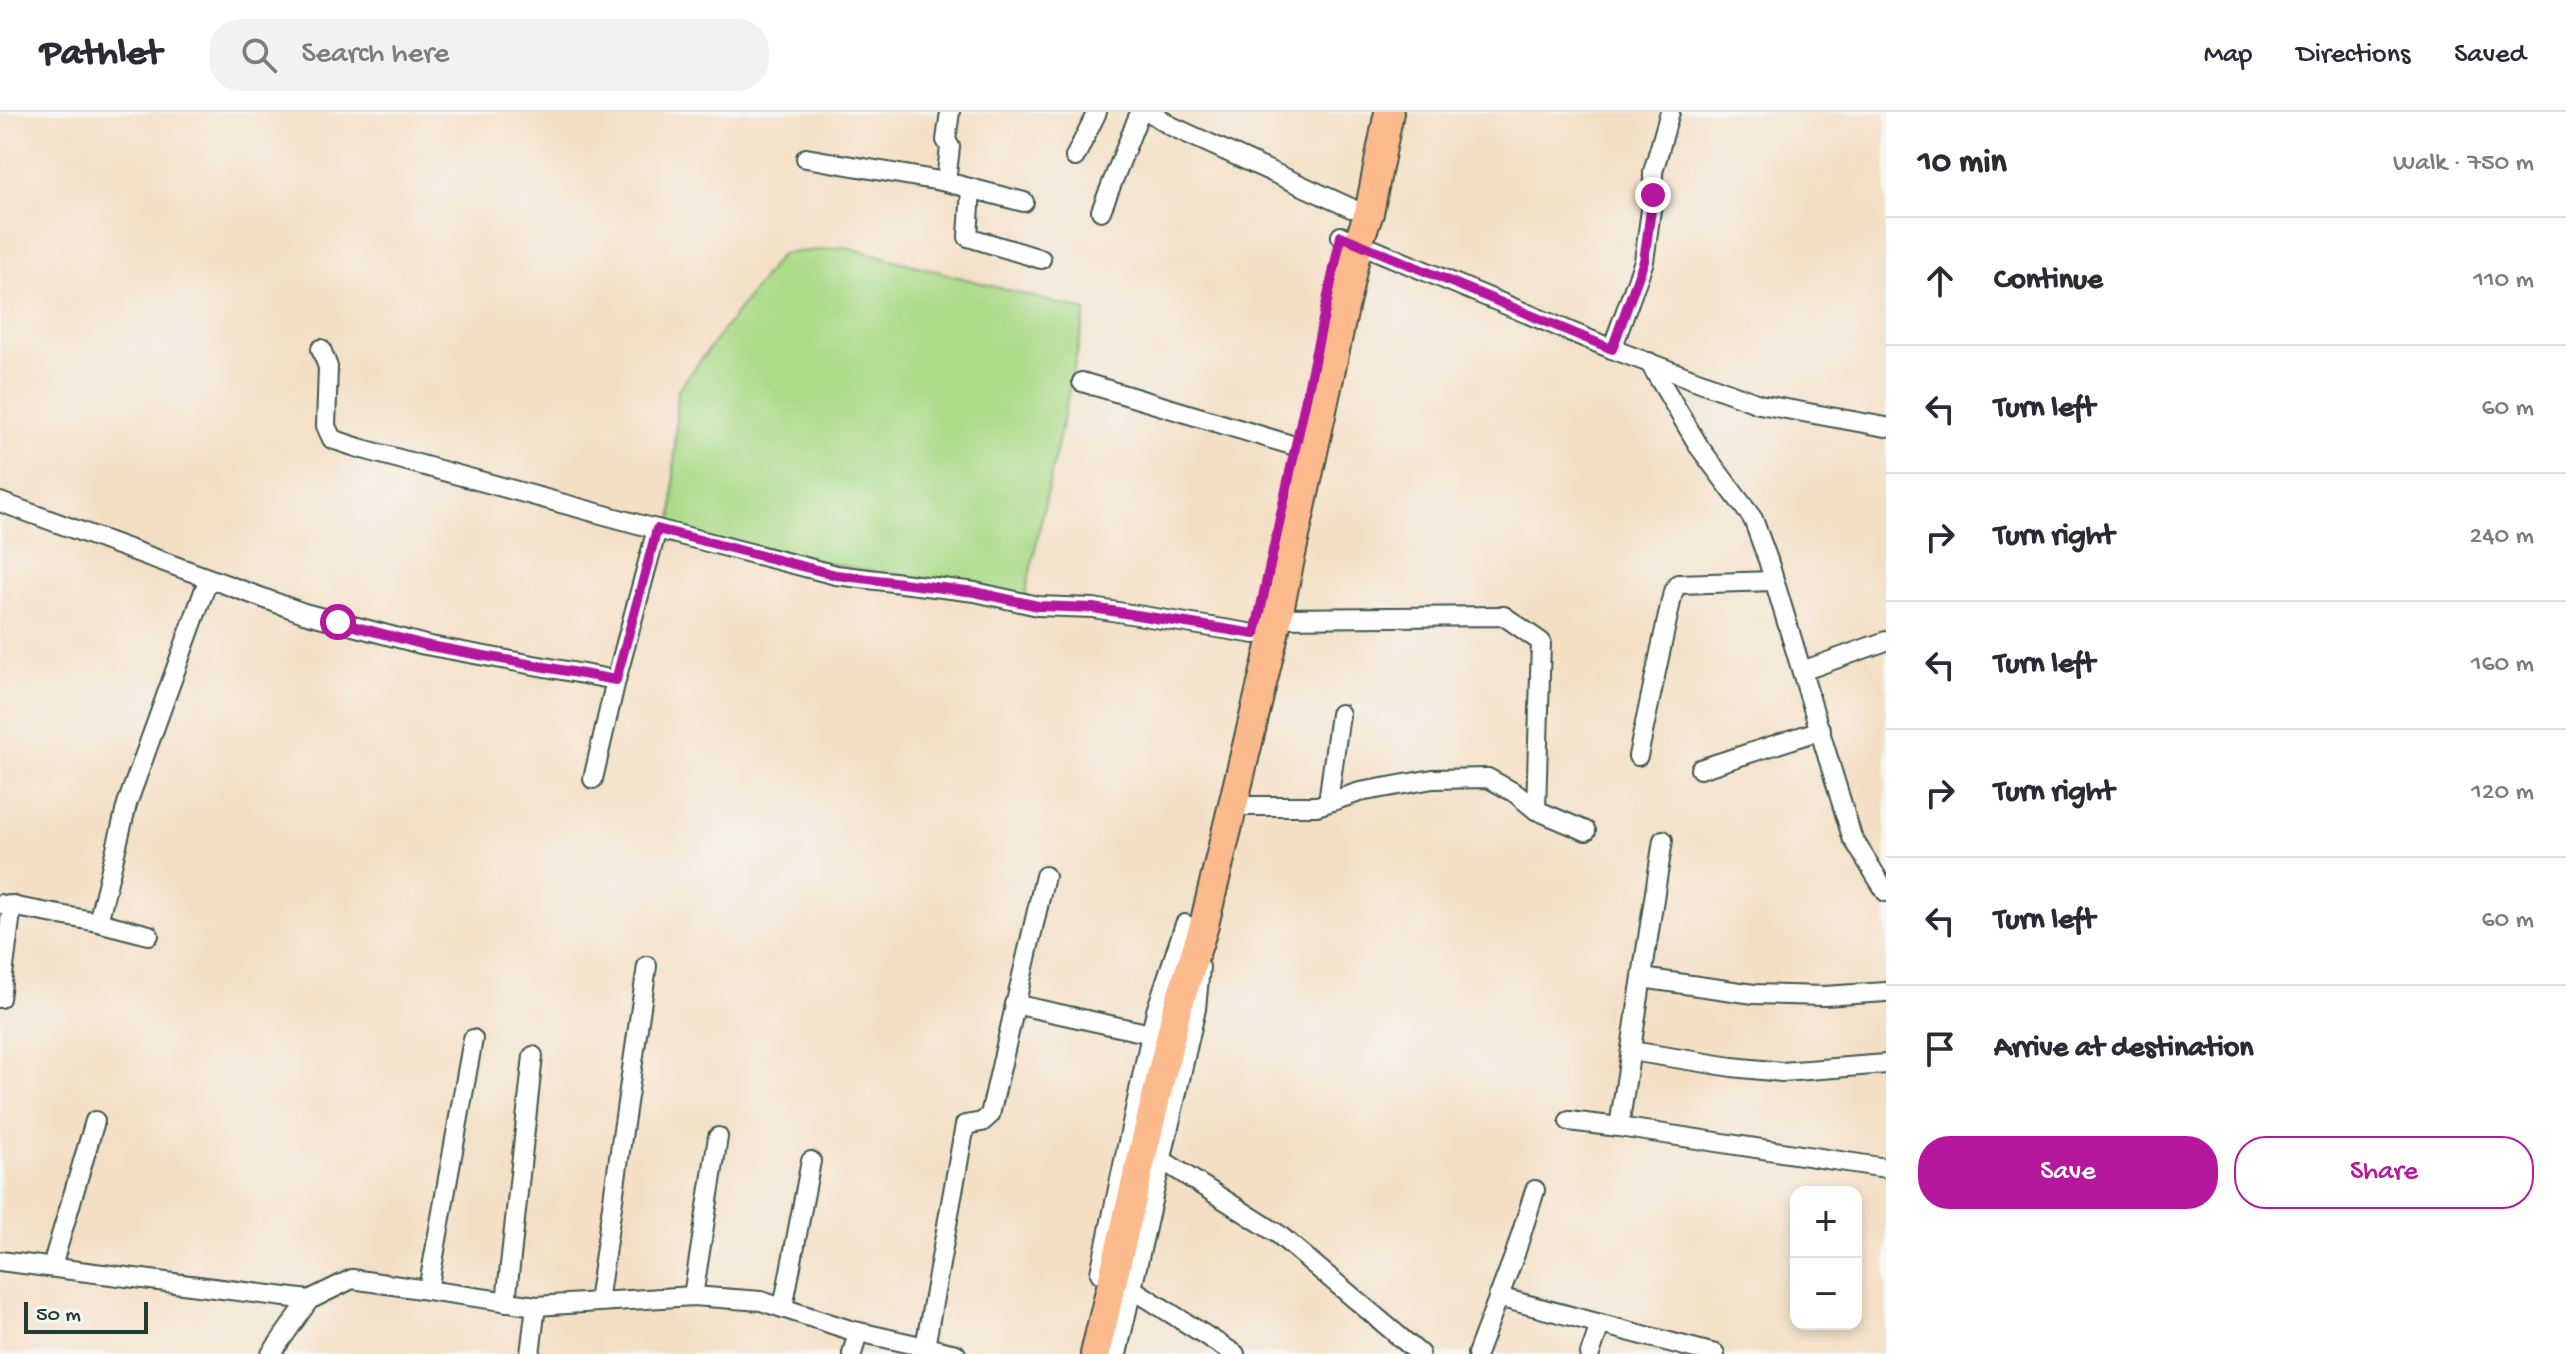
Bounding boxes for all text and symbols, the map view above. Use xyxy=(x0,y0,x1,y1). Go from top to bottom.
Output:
search box xyxy=(209,19,769,91)
text: Pathlet xyxy=(40,33,161,77)
icon: search xyxy=(237,33,281,77)
text: Search here xyxy=(301,38,449,73)
text: Map xyxy=(2204,39,2252,72)
text: Directions xyxy=(2296,39,2410,72)
text: Saved xyxy=(2454,39,2526,72)
text: 10 min xyxy=(1918,144,2007,184)
text: Walk · 750 m xyxy=(2393,149,2534,180)
route end xyxy=(1635,177,1671,213)
icon: ahead xyxy=(1918,259,1962,303)
text: Continue xyxy=(1994,264,2103,299)
text: 110 m xyxy=(2474,266,2534,297)
icon: left xyxy=(1918,387,1962,431)
text: Turn left xyxy=(1994,392,2095,427)
text: 60 m xyxy=(2481,394,2534,425)
icon: right xyxy=(1918,515,1962,559)
text: Turn right xyxy=(1994,520,2114,555)
text: 240 m xyxy=(2470,522,2534,553)
route start xyxy=(320,604,356,640)
icon: left xyxy=(1918,643,1962,687)
text: Turn left xyxy=(1994,648,2095,683)
text: 160 m xyxy=(2471,650,2534,681)
icon: right xyxy=(1918,771,1962,815)
text: Turn right xyxy=(1994,776,2114,811)
text: 120 m xyxy=(2471,778,2534,809)
icon: left xyxy=(1918,899,1962,943)
text: Turn left xyxy=(1994,904,2095,939)
text: 60 m xyxy=(2481,906,2534,937)
icon: arrive xyxy=(1918,1027,1962,1071)
text: Arrive at destination xyxy=(1994,1032,2254,1067)
button: Save xyxy=(1918,1136,2218,1209)
button: Share xyxy=(2234,1136,2534,1209)
map controls xyxy=(1790,1186,1862,1330)
button: + xyxy=(1790,1186,1862,1258)
button: − xyxy=(1790,1258,1862,1330)
scale bar xyxy=(24,1298,148,1334)
text: 50 m xyxy=(36,1303,81,1329)

